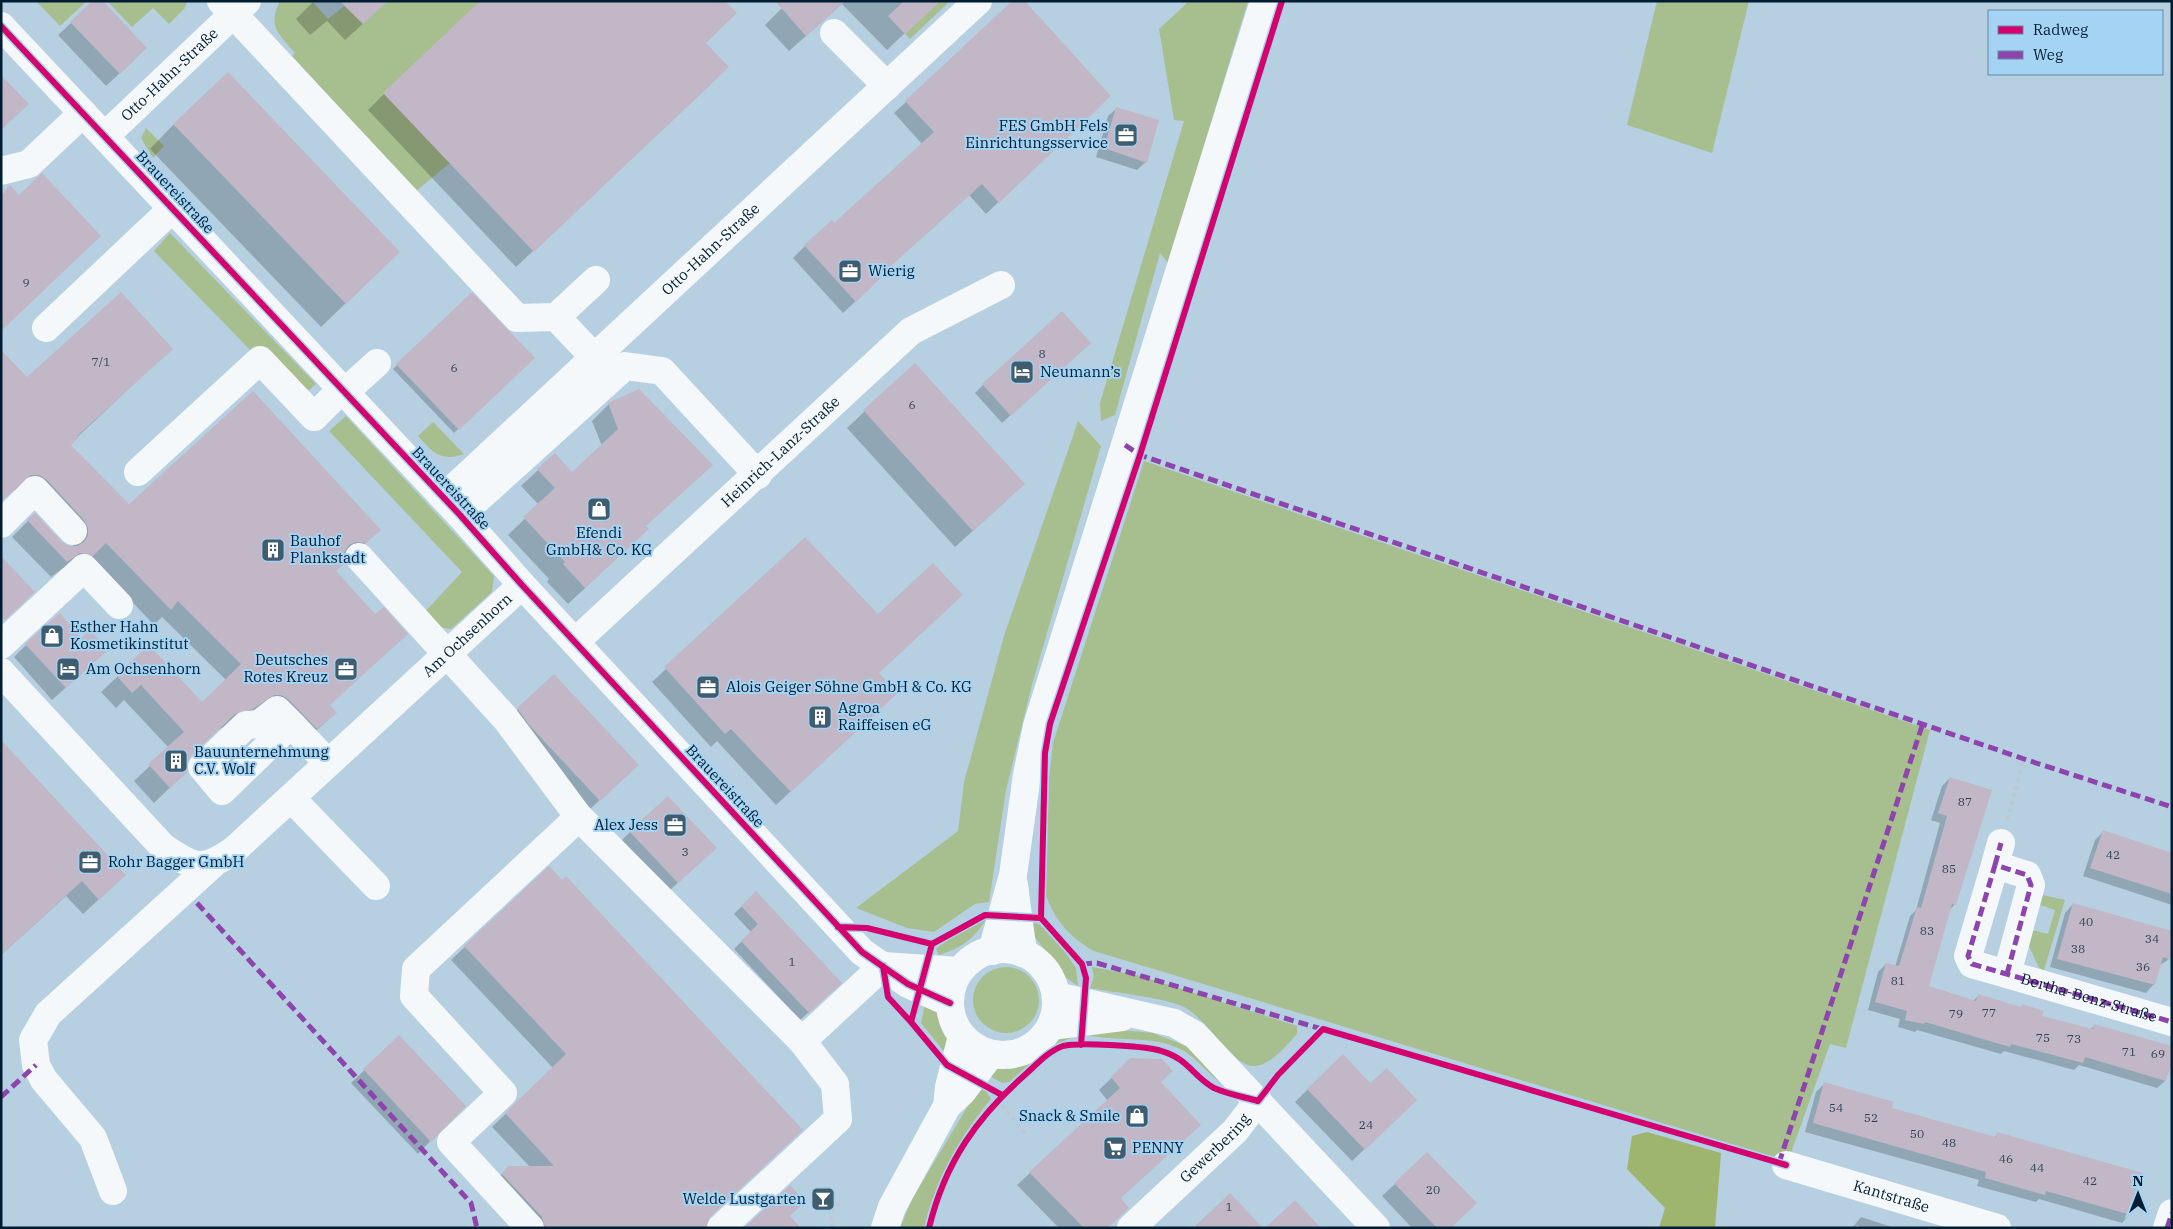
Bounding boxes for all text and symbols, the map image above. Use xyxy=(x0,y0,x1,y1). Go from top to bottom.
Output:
legend xyxy=(1988,10,2163,75)
text: Radweg xyxy=(2033,20,2088,39)
street label: Otto-Hahn-Straße xyxy=(117,24,222,125)
text: Weg xyxy=(2033,45,2063,64)
place label: FES GmbH Fels Einrichtungsservice xyxy=(965,116,1108,152)
office icon: FES GmbH Fels Einrichtungsservice xyxy=(1113,122,1139,148)
street label: Brauereistraße xyxy=(132,146,219,237)
street label: Otto-Hahn-Straße xyxy=(657,199,763,299)
office icon: Wierig xyxy=(837,258,863,284)
place label: Wierig xyxy=(868,261,915,280)
house number: 9 xyxy=(22,275,30,290)
house number: 8 xyxy=(1038,346,1046,361)
house number: 7/1 xyxy=(92,354,110,369)
hotel icon: Neumann’s xyxy=(1009,359,1035,385)
house number: 6 xyxy=(450,360,458,375)
place label: Neumann’s xyxy=(1040,362,1121,381)
street label: Heinrich-Lanz-Straße xyxy=(717,392,843,511)
house number: 6 xyxy=(908,397,916,412)
street label: Brauereistraße xyxy=(408,442,495,533)
shop icon: Efendi GmbH& Co. KG xyxy=(586,496,612,522)
place label: Efendi GmbH& Co. KG xyxy=(546,523,652,559)
place label: Bauhof Plankstadt xyxy=(290,531,366,567)
building icon: Bauhof Plankstadt xyxy=(260,537,286,563)
street label: Am Ochsenhorn xyxy=(418,589,516,681)
place label: Esther Hahn Kosmetikinstitut xyxy=(70,617,189,653)
shop icon: Esther Hahn Kosmetikinstitut xyxy=(39,623,65,649)
place label: Deutsches Rotes Kreuz xyxy=(244,650,328,686)
hotel icon: Am Ochsenhorn xyxy=(55,656,81,682)
office icon: Deutsches Rotes Kreuz xyxy=(333,656,359,682)
place label: Am Ochsenhorn xyxy=(86,659,201,678)
office icon: Alois Geiger Söhne GmbH & Co. KG xyxy=(695,674,721,700)
place label: Alois Geiger Söhne GmbH & Co. KG xyxy=(726,677,972,696)
place label: Agroa Raiffeisen eG xyxy=(838,698,932,734)
building icon: Agroa Raiffeisen eG xyxy=(807,704,833,730)
street label: Brauereistraße xyxy=(682,740,769,831)
place label: Bauunternehmung C.V. Wolf xyxy=(194,742,329,778)
building icon: Bauunternehmung C.V. Wolf xyxy=(163,748,189,774)
house number: 87 xyxy=(1958,794,1972,809)
office icon: Alex Jess xyxy=(662,812,688,838)
place label: Alex Jess xyxy=(594,815,658,834)
house number: 3 xyxy=(681,844,689,859)
house number: 42 xyxy=(2106,847,2120,862)
office icon: Rohr Bagger GmbH xyxy=(77,849,103,875)
place label: Rohr Bagger GmbH xyxy=(108,852,244,871)
house number: 85 xyxy=(1942,861,1956,876)
house number: 40 xyxy=(2079,914,2093,929)
house number: 83 xyxy=(1920,923,1934,938)
house number: 34 xyxy=(2145,931,2159,946)
house number: 38 xyxy=(2071,941,2085,956)
house number: 1 xyxy=(788,954,796,969)
house number: 36 xyxy=(2136,959,2150,974)
street label: Bertha-Benz-Straße xyxy=(2019,969,2159,1026)
house number: 81 xyxy=(1891,973,1905,988)
house number: 77 xyxy=(1982,1005,1996,1020)
house number: 79 xyxy=(1949,1006,1963,1021)
house number: 75 xyxy=(2036,1030,2050,1045)
house number: 73 xyxy=(2067,1031,2081,1046)
house number: 71 xyxy=(2122,1044,2136,1059)
house number: 69 xyxy=(2151,1046,2165,1061)
house number: 54 xyxy=(1829,1100,1843,1115)
shop icon: Snack & Smile xyxy=(1124,1103,1150,1129)
place label: Snack & Smile xyxy=(1019,1106,1120,1125)
street label: Gewerbering xyxy=(1176,1109,1254,1187)
house number: 52 xyxy=(1864,1110,1878,1125)
house number: 24 xyxy=(1359,1117,1373,1132)
house number: 50 xyxy=(1910,1126,1924,1141)
supermarket icon: PENNY xyxy=(1102,1135,1128,1161)
house number: 48 xyxy=(1942,1135,1956,1150)
place label: PENNY xyxy=(1132,1138,1184,1157)
house number: 46 xyxy=(1999,1151,2013,1166)
house number: 44 xyxy=(2030,1160,2044,1175)
north arrow xyxy=(2113,1169,2163,1219)
text: N xyxy=(2132,1172,2144,1190)
house number: 42 xyxy=(2083,1173,2097,1188)
street label: Kantstraße xyxy=(1851,1176,1932,1216)
house number: 20 xyxy=(1426,1182,1440,1197)
bar icon: Welde Lustgarten xyxy=(810,1186,836,1212)
place label: Welde Lustgarten xyxy=(683,1189,806,1208)
house number: 1 xyxy=(1225,1199,1233,1214)

